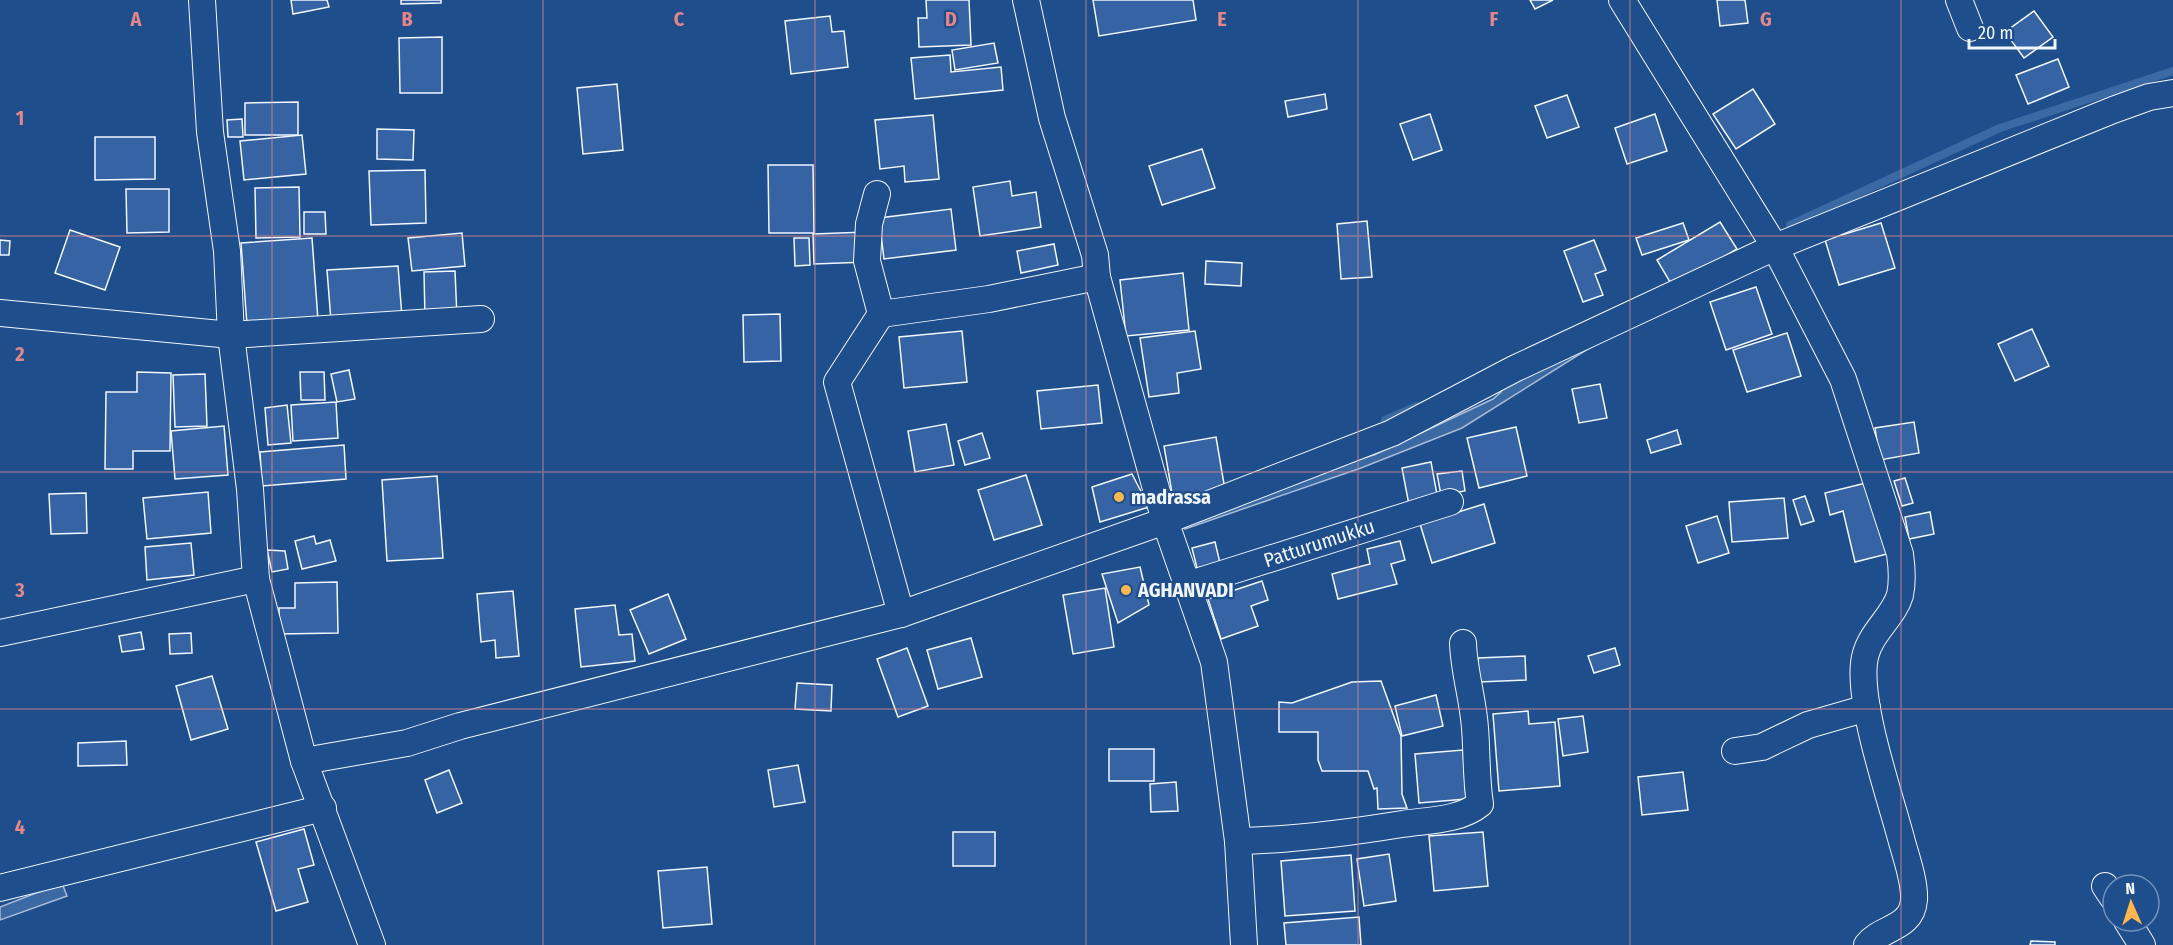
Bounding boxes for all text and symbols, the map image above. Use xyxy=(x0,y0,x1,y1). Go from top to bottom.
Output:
text: A xyxy=(130,7,143,31)
text: B xyxy=(401,7,413,31)
text: C xyxy=(674,7,685,31)
text: D xyxy=(945,7,957,31)
text: E xyxy=(1217,7,1227,31)
text: F xyxy=(1490,7,1499,31)
text: G xyxy=(1760,7,1772,31)
scale bar xyxy=(1969,12,2054,50)
text: 20 m xyxy=(1978,22,2013,44)
text: 1 xyxy=(16,106,24,130)
text: 2 xyxy=(14,342,25,366)
place label: madrassa xyxy=(1131,485,1211,509)
marker: madrassa xyxy=(1112,490,1126,504)
street label: Patturumukku xyxy=(1261,514,1377,572)
text: 3 xyxy=(14,578,25,602)
place label: AGHANVADI xyxy=(1137,578,1234,602)
marker: AGHANVADI xyxy=(1119,583,1133,597)
text: 4 xyxy=(15,815,25,839)
north arrow xyxy=(2101,873,2161,933)
text: N xyxy=(2125,879,2136,898)

